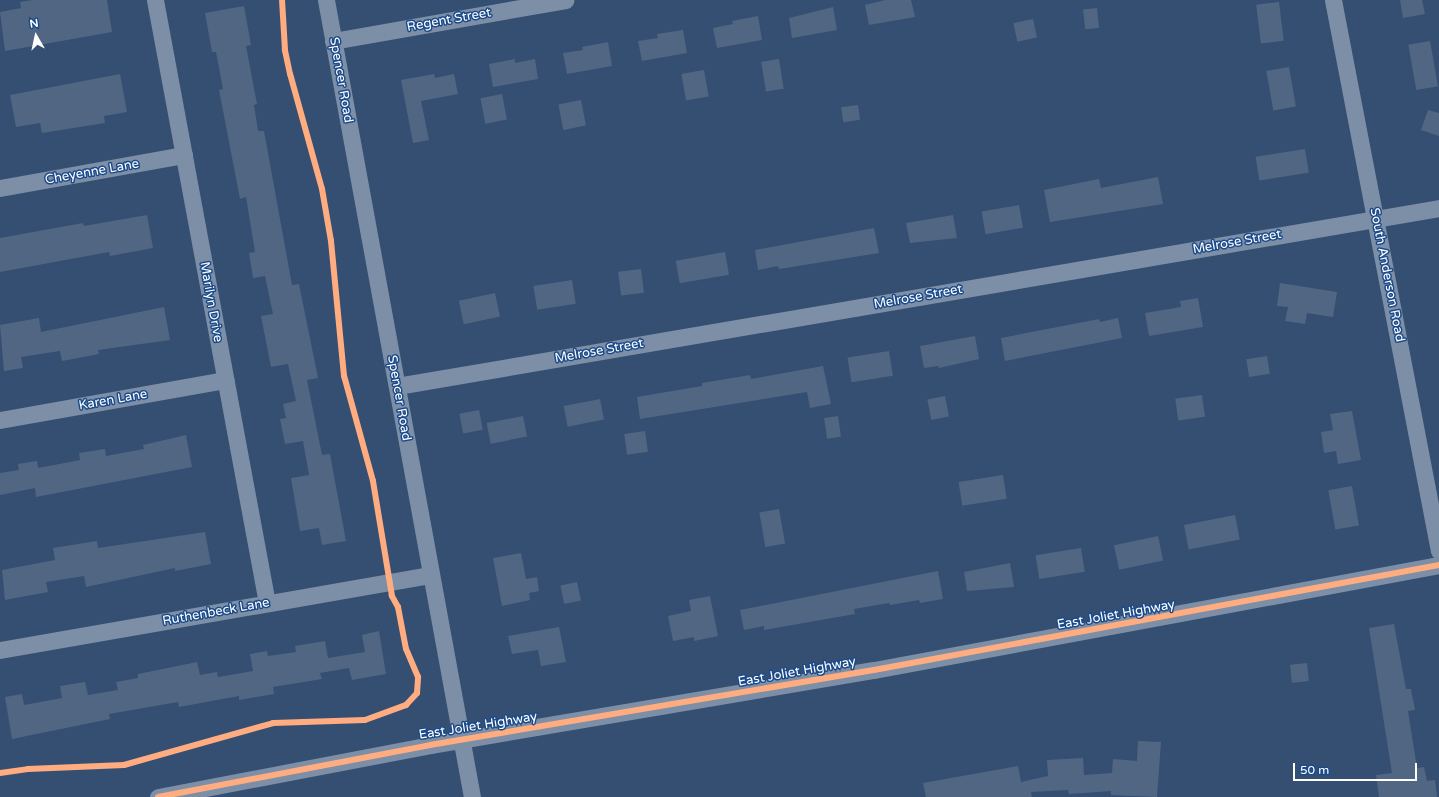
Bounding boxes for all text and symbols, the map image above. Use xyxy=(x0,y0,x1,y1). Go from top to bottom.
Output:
street label: Regent Street xyxy=(406,5,492,35)
north arrow xyxy=(16,16,56,56)
text: N xyxy=(29,17,39,31)
street label: Spencer Road xyxy=(326,36,356,124)
street label: Cheyenne Lane xyxy=(44,156,140,188)
street label: South Anderson Road xyxy=(1366,207,1408,343)
street label: Melrose Street xyxy=(1191,227,1283,257)
street label: Marilyn Drive xyxy=(196,260,226,344)
street label: Melrose Street xyxy=(872,282,964,312)
street label: Melrose Street xyxy=(553,336,645,366)
street label: Spencer Road xyxy=(384,354,414,442)
street label: Karen Lane xyxy=(77,386,149,414)
street label: Ruthenbeck Lane xyxy=(161,595,271,629)
street label: East Joliet Highway xyxy=(1056,597,1176,633)
street label: East Joliet Highway xyxy=(737,654,857,690)
street label: East Joliet Highway xyxy=(418,709,538,743)
scale bar xyxy=(1295,755,1419,781)
text: 50 m xyxy=(1300,763,1329,777)

